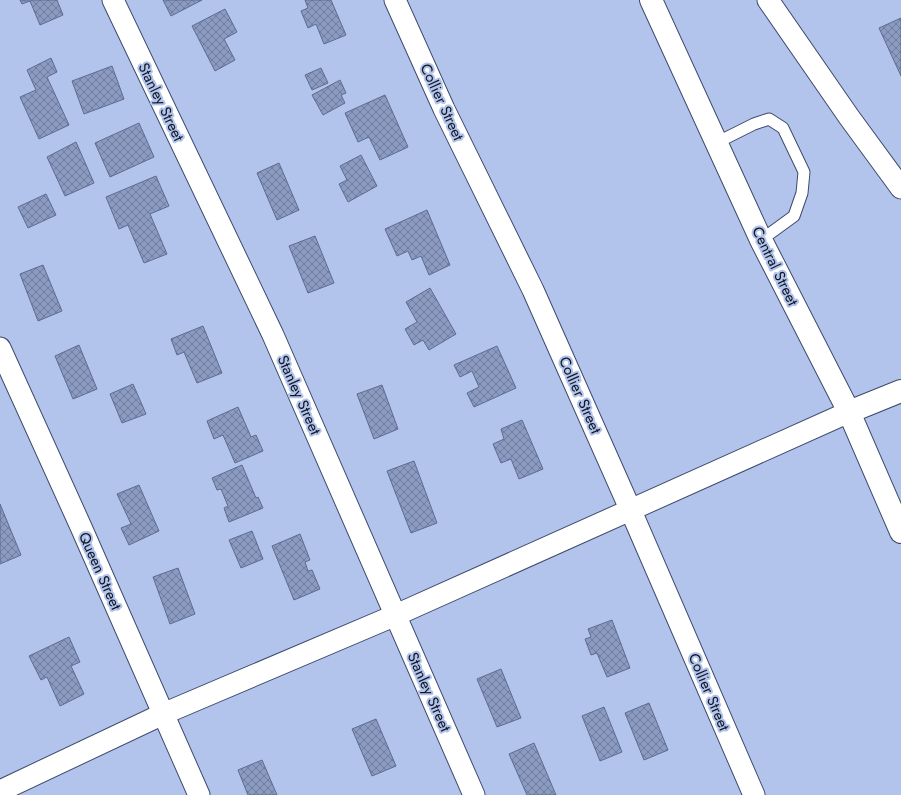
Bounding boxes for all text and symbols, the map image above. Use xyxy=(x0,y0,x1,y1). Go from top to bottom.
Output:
street label: Stanley Street xyxy=(133,59,190,145)
street label: Collier Street xyxy=(415,60,470,144)
street label: Central Street xyxy=(746,223,804,310)
street label: Stanley Street xyxy=(272,352,326,439)
street label: Collier Street xyxy=(553,353,607,437)
street label: Queen Street xyxy=(73,528,127,614)
street label: Stanley Street xyxy=(402,649,456,736)
street label: Collier Street xyxy=(683,650,735,735)

